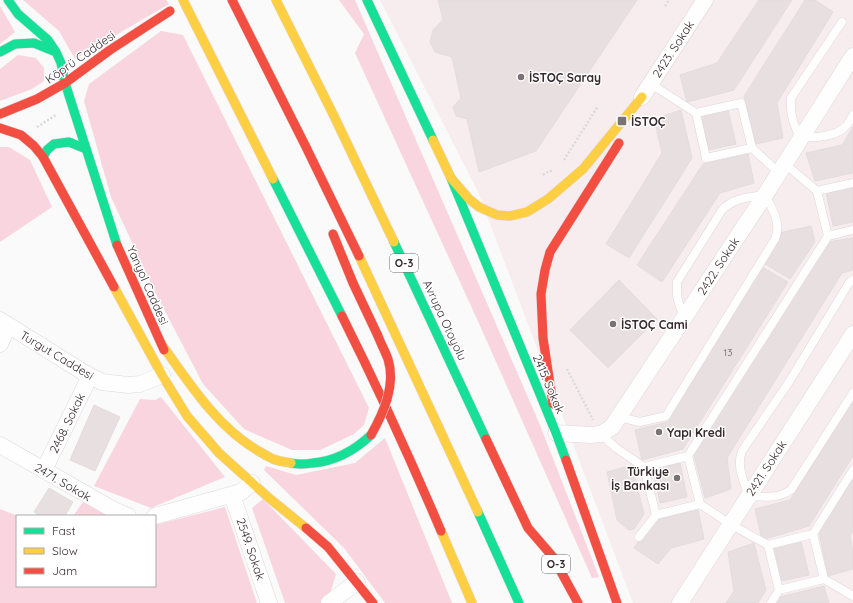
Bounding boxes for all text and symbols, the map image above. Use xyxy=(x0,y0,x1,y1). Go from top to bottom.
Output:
street label: 2423. Sokak xyxy=(649,18,697,80)
street label: Köprü Caddesi xyxy=(42,27,118,87)
place label: İSTOÇ Saray xyxy=(529,70,601,85)
marker: İSTOÇ Saray xyxy=(516,72,526,82)
place label: İSTOÇ xyxy=(631,114,666,129)
marker: İSTOÇ xyxy=(616,115,628,127)
street label: 2422. Sokak xyxy=(694,234,742,298)
street label: Yanyol Caddesi xyxy=(124,243,172,327)
road number: O-3 xyxy=(390,254,418,272)
street label: Avrupa Otoyolu xyxy=(420,277,470,363)
place label: İSTOÇ Cami xyxy=(621,317,688,332)
marker: İSTOÇ Cami xyxy=(608,319,618,329)
street label: Turgut Caddesi xyxy=(17,327,97,383)
house number: 13 xyxy=(724,346,732,359)
street label: 2415. Sokak xyxy=(530,352,568,416)
street label: 2468. Sokak xyxy=(46,390,88,456)
place label: Yapı Kredi xyxy=(667,425,725,440)
marker: Yapı Kredi xyxy=(654,427,664,437)
street label: 2421. Sokak xyxy=(742,437,790,499)
street label: 2471. Sokak xyxy=(32,460,94,504)
place label: Türkiye İş Bankası xyxy=(611,464,669,493)
marker: Türkiye İş Bankası xyxy=(672,473,682,483)
legend xyxy=(16,515,156,587)
street label: 2549. Sokak xyxy=(233,516,269,582)
text: Fast xyxy=(52,523,76,538)
text: Slow xyxy=(52,543,78,558)
road number: O-3 xyxy=(542,555,570,573)
text: Jam xyxy=(52,563,77,578)

